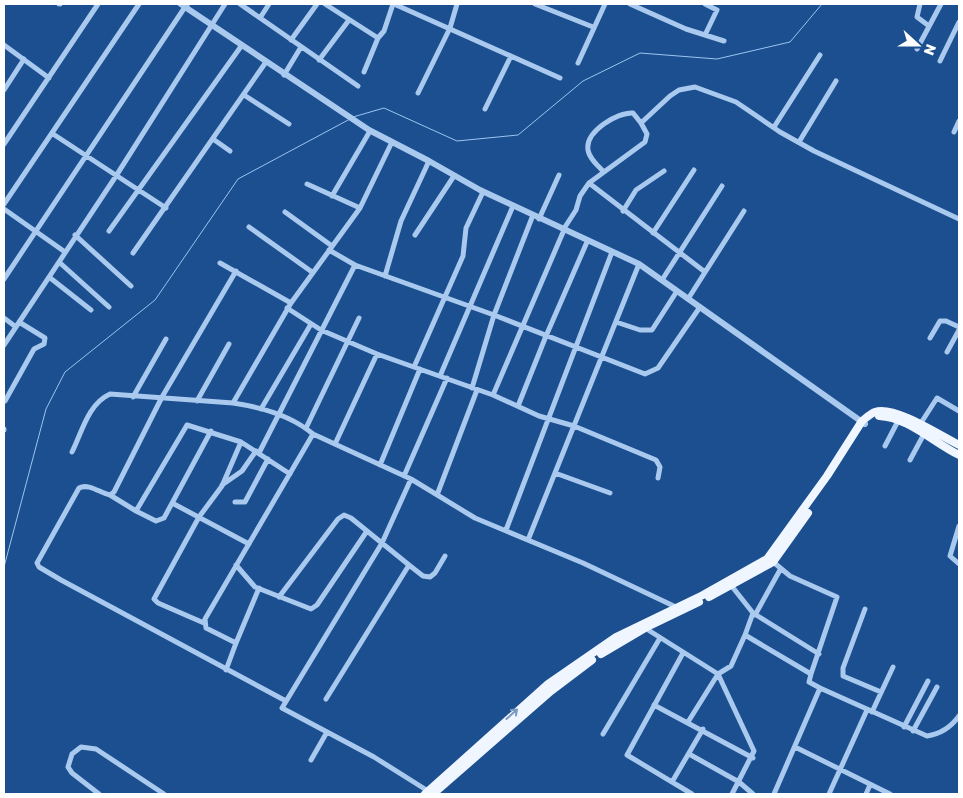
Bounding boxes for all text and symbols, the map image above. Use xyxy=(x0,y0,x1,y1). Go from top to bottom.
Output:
north arrow xyxy=(893,20,943,70)
text: N xyxy=(921,42,940,58)
one-way arrow xyxy=(506,708,519,720)

